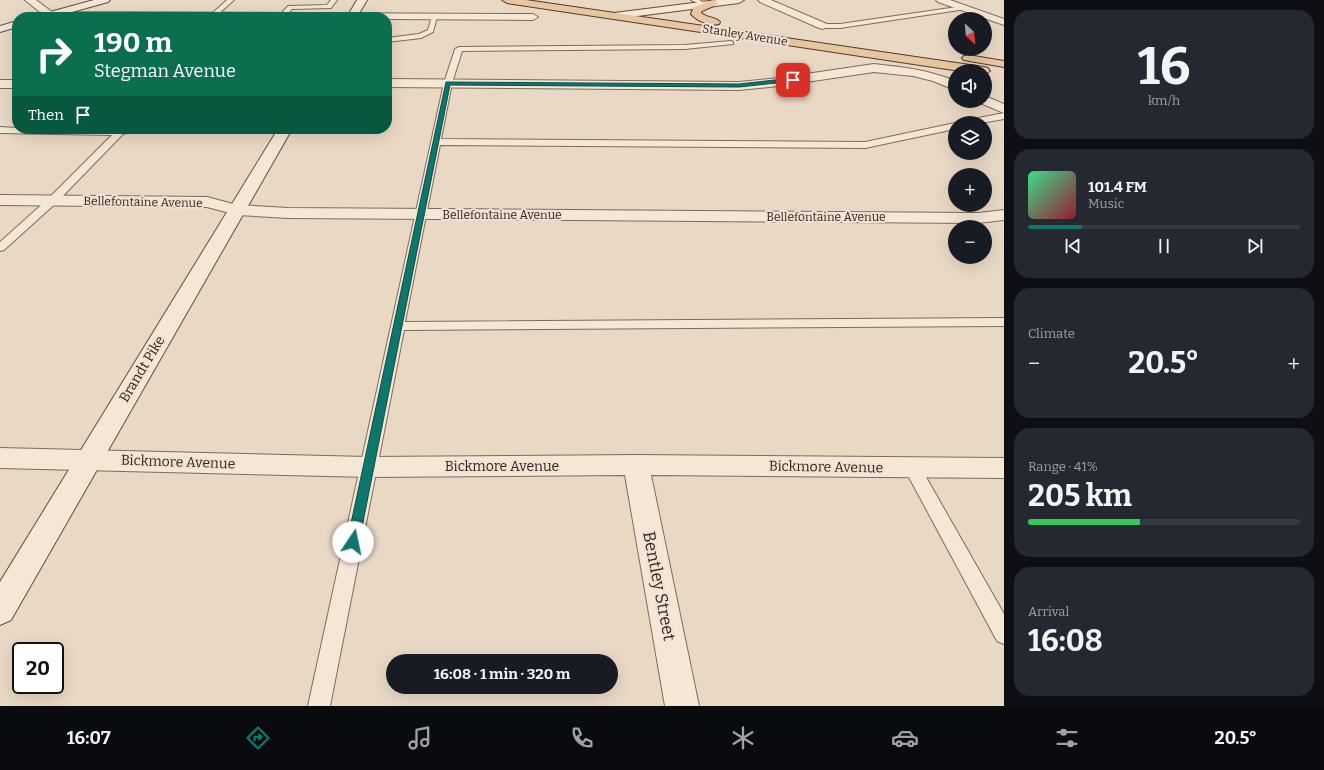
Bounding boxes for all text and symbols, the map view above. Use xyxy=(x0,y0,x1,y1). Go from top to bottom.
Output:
north arrow xyxy=(948,12,992,56)
map controls xyxy=(948,12,992,264)
street label: Stanley Avenue xyxy=(701,21,789,49)
text: 190 m xyxy=(94,26,172,59)
icon: right xyxy=(28,28,80,80)
text: 16 xyxy=(1137,35,1191,98)
text: Stegman Avenue xyxy=(94,60,236,82)
pin xyxy=(776,63,810,97)
button: sound xyxy=(948,64,992,108)
icon: arrive xyxy=(782,69,804,91)
text: km/h xyxy=(1148,93,1180,108)
icon: arrive xyxy=(72,104,94,126)
text: Then xyxy=(28,106,64,124)
button: layers xyxy=(948,116,992,160)
button: + xyxy=(948,168,992,212)
text: 101.4 FM xyxy=(1088,178,1147,196)
street label: Bellefontaine Avenue xyxy=(83,194,203,210)
text: Music xyxy=(1088,196,1124,211)
street label: Bellefontaine Avenue xyxy=(442,208,562,222)
street label: Bellefontaine Avenue xyxy=(766,210,886,224)
button: − xyxy=(948,220,992,264)
icon: previous xyxy=(1062,235,1084,257)
icon: pause xyxy=(1153,235,1175,257)
icon: next xyxy=(1244,235,1266,257)
text: Climate xyxy=(1028,326,1075,341)
street label: Brandt Pike xyxy=(115,333,169,405)
text: 20.5° xyxy=(1128,345,1199,381)
text: − xyxy=(1028,350,1040,377)
text: + xyxy=(1287,350,1300,377)
street label: Bickmore Avenue xyxy=(120,452,236,472)
street label: Bickmore Avenue xyxy=(445,458,559,475)
street label: Bickmore Avenue xyxy=(769,458,883,476)
text: Range · 41% xyxy=(1028,459,1098,474)
text: 205 km xyxy=(1028,478,1132,514)
position arrow xyxy=(332,521,374,563)
street label: Bentley Street xyxy=(638,530,680,642)
text: Arrival xyxy=(1028,604,1069,619)
text: 16:08 xyxy=(1028,623,1103,659)
speed limit sign: 20 xyxy=(12,642,64,694)
text: 16:08 · 1 min · 320 m xyxy=(434,665,570,683)
icon: directions xyxy=(244,724,272,752)
icon: music xyxy=(406,724,434,752)
icon: phone xyxy=(568,724,596,752)
icon: climate xyxy=(729,724,757,752)
icon: car xyxy=(891,724,919,752)
icon: filters xyxy=(1053,724,1081,752)
text: 16:07 xyxy=(67,727,111,749)
text: 20.5° xyxy=(1215,727,1257,749)

